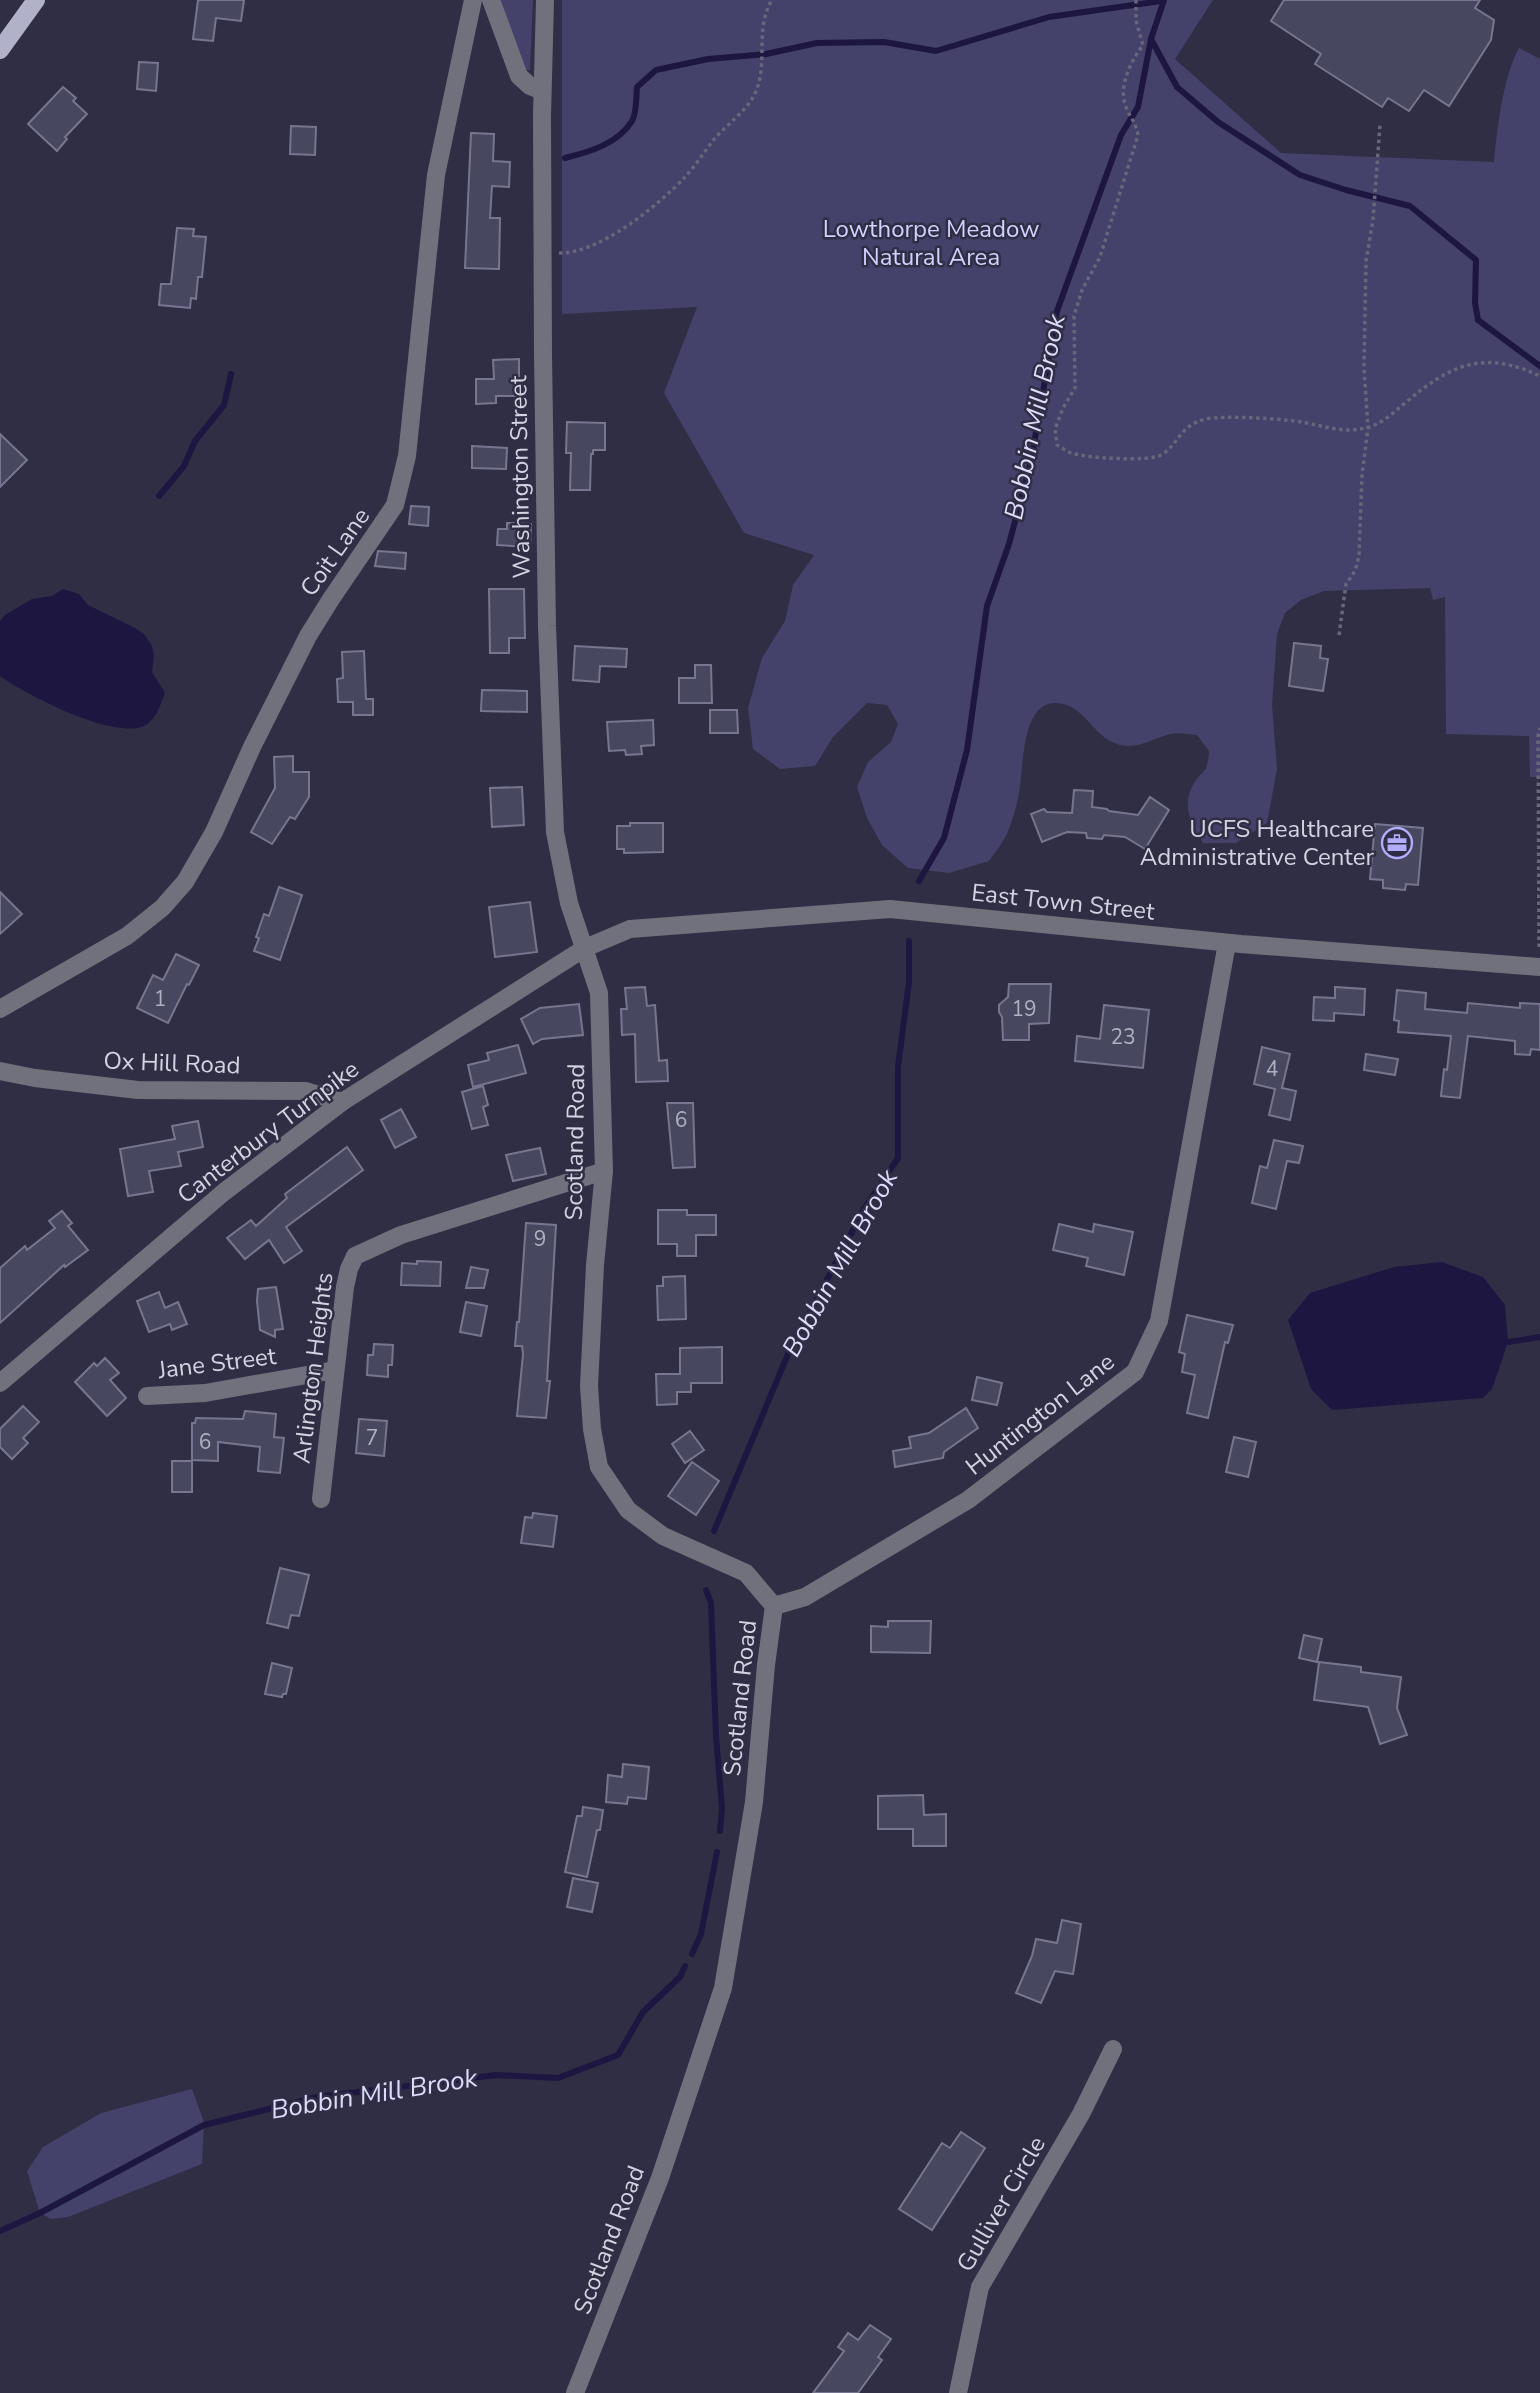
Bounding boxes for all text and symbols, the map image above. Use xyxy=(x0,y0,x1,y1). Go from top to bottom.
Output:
park label: Lowthorpe Meadow Natural Area xyxy=(823,213,1039,273)
water label: Bobbin Mill Brook xyxy=(996,310,1074,523)
street label: Washington Street xyxy=(502,375,538,579)
street label: Coit Lane xyxy=(293,501,377,603)
place label: UCFS Healthcare Administrative Center xyxy=(1140,813,1374,873)
office icon: UCFS Healthcare Administrative Center xyxy=(1380,826,1414,860)
street label: East Town Street xyxy=(970,876,1157,928)
house number: 1 xyxy=(154,985,166,1013)
house number: 19 xyxy=(1011,995,1037,1023)
house number: 23 xyxy=(1110,1023,1136,1051)
street label: Ox Hill Road xyxy=(103,1045,241,1081)
street label: Canterbury Turnpike xyxy=(171,1053,365,1211)
house number: 4 xyxy=(1266,1055,1278,1083)
street label: Scotland Road xyxy=(558,1063,592,1221)
house number: 6 xyxy=(675,1106,687,1134)
water label: Bobbin Mill Brook xyxy=(774,1162,906,1363)
house number: 9 xyxy=(534,1225,546,1253)
street label: Arlington Heights xyxy=(285,1271,341,1465)
street label: Jane Street xyxy=(155,1340,278,1386)
street label: Huntington Lane xyxy=(959,1346,1121,1482)
house number: 7 xyxy=(366,1424,378,1452)
house number: 6 xyxy=(199,1428,211,1456)
street label: Scotland Road xyxy=(716,1618,764,1778)
water label: Bobbin Mill Brook xyxy=(268,2060,481,2128)
street label: Gulliver Circle xyxy=(949,2130,1053,2278)
street label: Scotland Road xyxy=(566,2161,652,2319)

